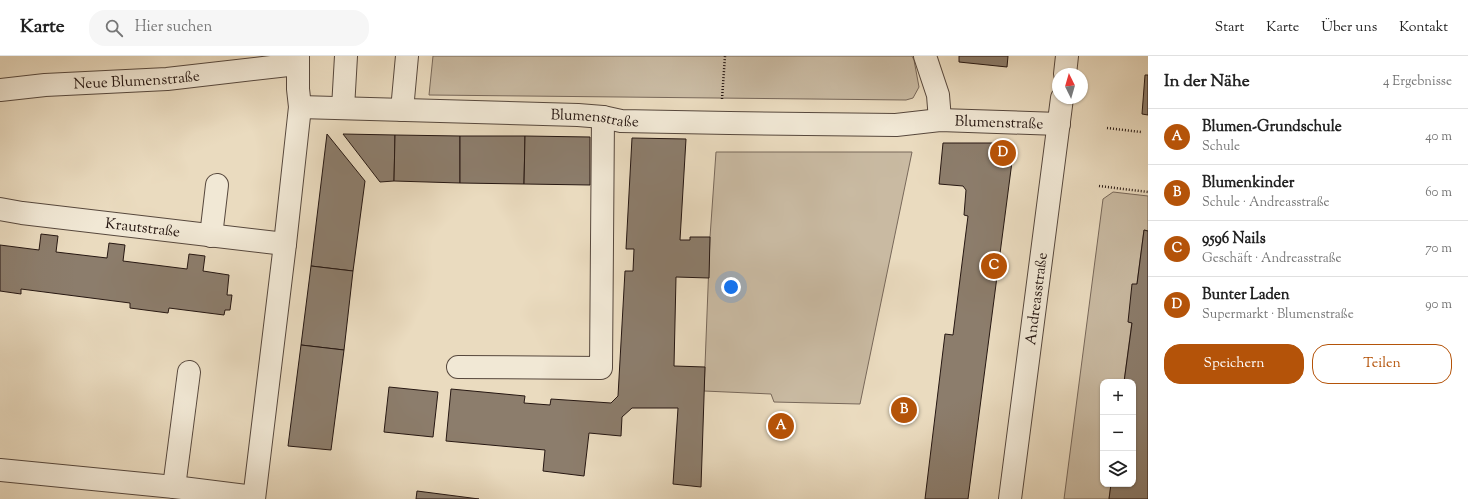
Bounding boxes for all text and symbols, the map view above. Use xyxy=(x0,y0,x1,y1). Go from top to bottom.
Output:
search box xyxy=(89,10,369,46)
text: Karte xyxy=(20,14,65,41)
icon: search xyxy=(103,17,125,39)
text: Hier suchen xyxy=(135,17,212,38)
text: Start xyxy=(1215,18,1244,38)
text: Karte xyxy=(1266,18,1299,38)
text: Über uns xyxy=(1321,18,1377,38)
text: Kontakt xyxy=(1399,18,1448,38)
street label: Neue Blumenstraße xyxy=(73,66,201,96)
north arrow xyxy=(1052,68,1088,104)
text: In der Nähe xyxy=(1164,70,1250,94)
text: 4 Ergebnisse xyxy=(1383,73,1452,91)
street label: Blumenstraße xyxy=(550,105,639,133)
street label: Blumenstraße xyxy=(954,111,1044,135)
text: Blumen-Grundschule xyxy=(1202,117,1342,138)
text: A xyxy=(1172,128,1182,146)
text: 40 m xyxy=(1425,128,1452,146)
pin: D xyxy=(990,138,1016,168)
text: Schule xyxy=(1202,138,1240,156)
text: Blumenkinder xyxy=(1202,173,1294,194)
text: B xyxy=(1173,184,1181,202)
text: 60 m xyxy=(1425,184,1452,202)
text: Schule · Andreasstraße xyxy=(1202,194,1330,212)
street label: Krautstraße xyxy=(104,214,181,244)
text: 9596 Nails xyxy=(1202,229,1266,250)
text: C xyxy=(1172,240,1182,258)
text: 70 m xyxy=(1425,240,1452,258)
text: Geschäft · Andreasstraße xyxy=(1202,250,1342,268)
pin: C xyxy=(981,251,1007,281)
street label: Andreasstraße xyxy=(1021,251,1054,346)
your location xyxy=(721,277,741,297)
text: Bunter Laden xyxy=(1202,285,1290,306)
text: D xyxy=(1172,296,1182,314)
text: 90 m xyxy=(1425,296,1452,314)
text: Supermarkt · Blumenstraße xyxy=(1202,306,1354,324)
button: Speichern xyxy=(1164,344,1304,384)
button: Teilen xyxy=(1312,344,1452,384)
map controls xyxy=(1100,379,1136,487)
button: + xyxy=(1100,379,1136,415)
pin: B xyxy=(891,395,917,425)
pin: A xyxy=(768,411,794,441)
button: − xyxy=(1100,415,1136,451)
button: layers xyxy=(1100,451,1136,487)

